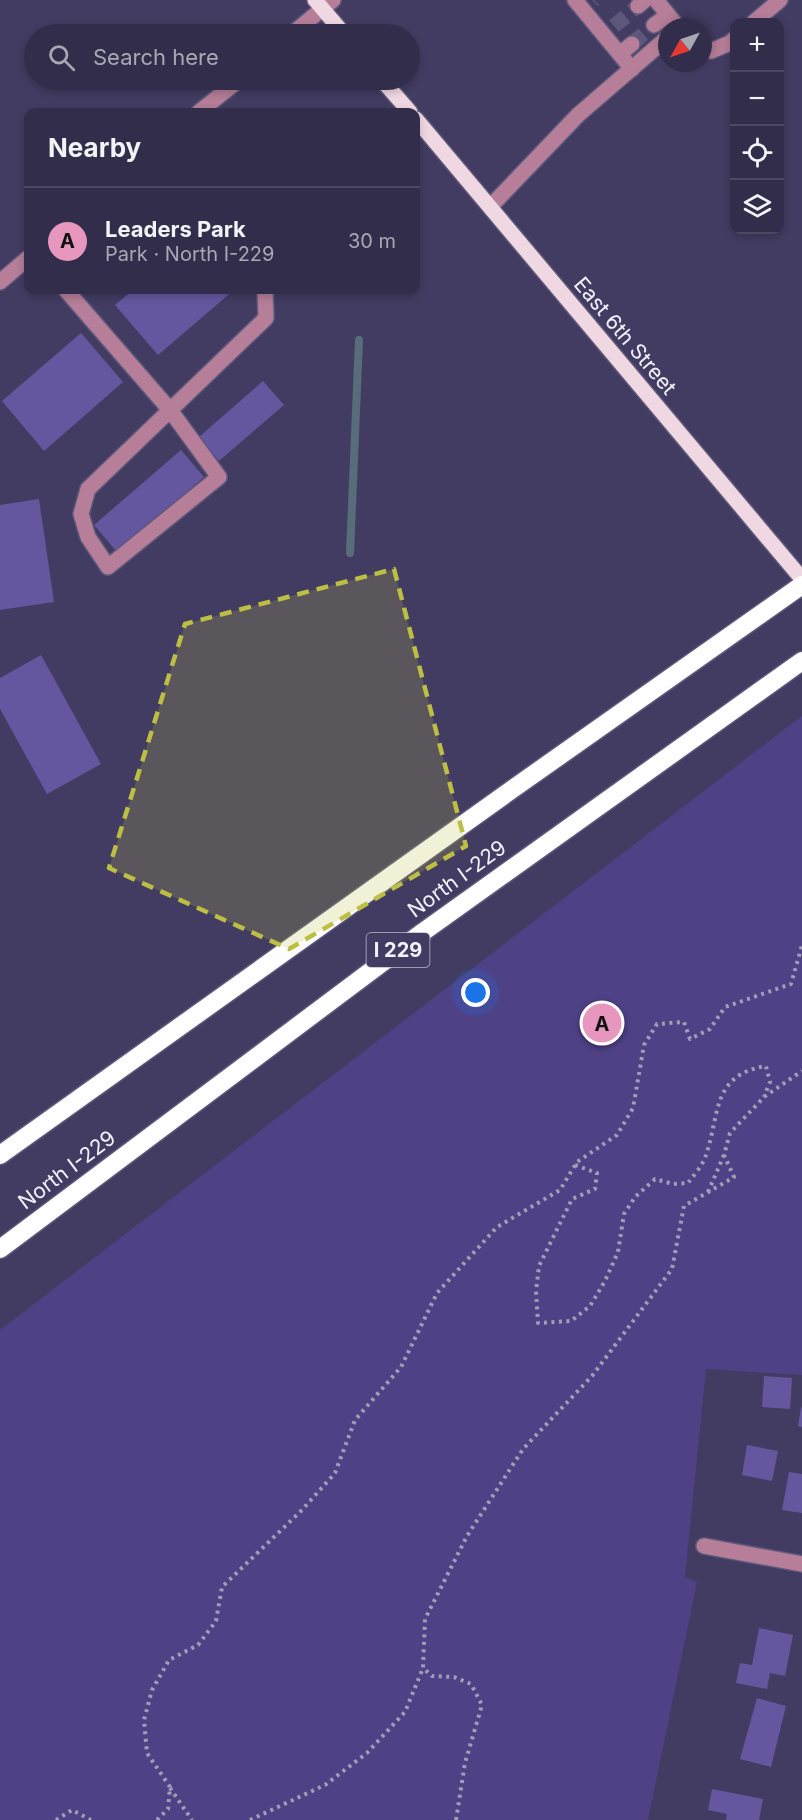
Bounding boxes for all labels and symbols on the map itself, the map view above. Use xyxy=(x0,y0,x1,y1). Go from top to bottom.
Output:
north arrow xyxy=(658,18,712,72)
street label: East 6th Street xyxy=(569,272,682,400)
street label: North I-229 xyxy=(403,835,511,923)
road number: I 229 xyxy=(366,933,430,967)
your location xyxy=(461,978,490,1007)
pin: A xyxy=(582,1000,622,1046)
street label: North I-229 xyxy=(13,1125,120,1214)

